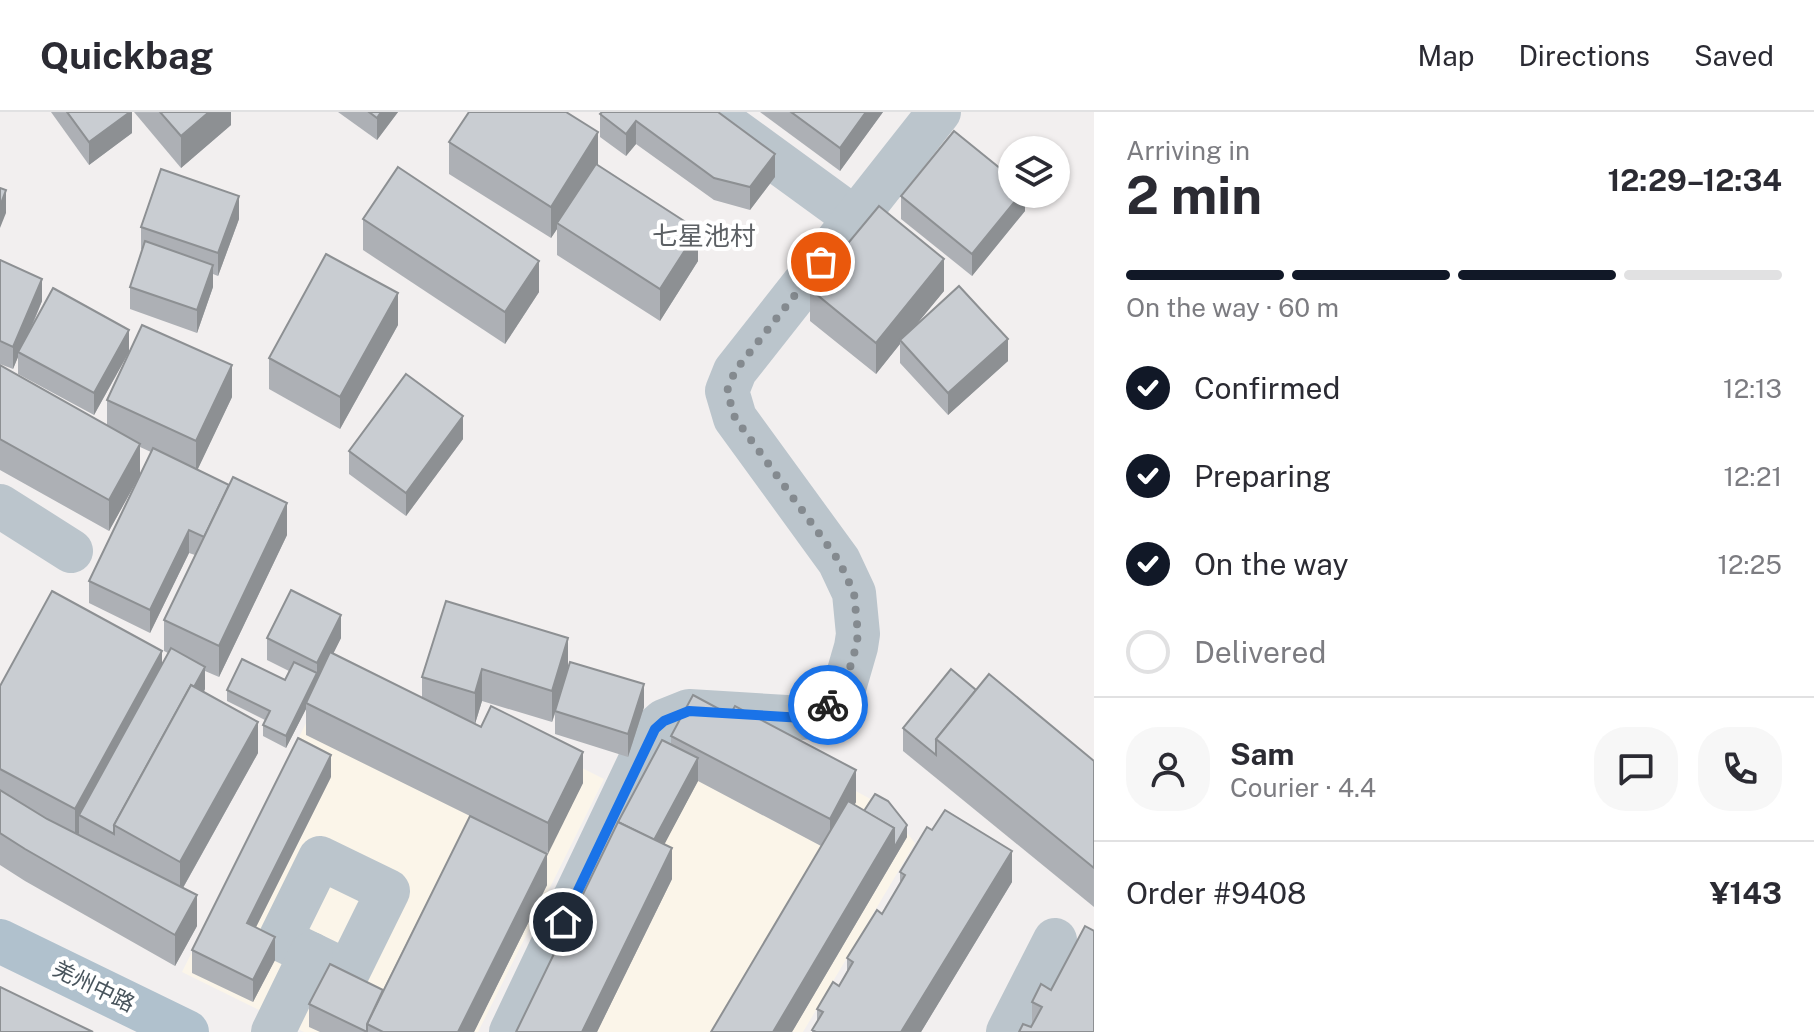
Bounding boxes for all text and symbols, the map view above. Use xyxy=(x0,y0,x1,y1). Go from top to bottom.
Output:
text: Quickbag xyxy=(40,33,213,78)
text: Map xyxy=(1418,39,1474,72)
text: Directions xyxy=(1518,39,1650,72)
text: Saved xyxy=(1694,39,1774,72)
text: Arriving in xyxy=(1126,135,1250,166)
map controls xyxy=(998,136,1070,208)
button: layers xyxy=(998,136,1070,208)
text: 12:29–12:34 xyxy=(1607,162,1782,198)
text: 2 min xyxy=(1126,165,1262,226)
district label: 七星池村 xyxy=(652,220,756,251)
pin xyxy=(787,228,855,296)
icon: bag xyxy=(799,240,843,284)
text: On the way · 60 m xyxy=(1126,292,1339,323)
icon: check xyxy=(1126,366,1170,410)
text: Confirmed xyxy=(1194,370,1340,406)
text: 12:13 xyxy=(1723,373,1782,404)
icon: check xyxy=(1126,454,1170,498)
text: Preparing xyxy=(1194,458,1331,494)
text: 12:21 xyxy=(1723,461,1782,492)
icon: check xyxy=(1126,542,1170,586)
text: On the way xyxy=(1194,546,1348,582)
text: 12:25 xyxy=(1717,549,1782,580)
text: Delivered xyxy=(1194,634,1326,670)
courier xyxy=(788,665,868,745)
icon: bike xyxy=(806,683,850,727)
button: person xyxy=(1126,727,1210,811)
button: chat xyxy=(1594,727,1678,811)
button: phone xyxy=(1698,727,1782,811)
text: Sam xyxy=(1230,736,1294,772)
text: Courier · 4.4 xyxy=(1230,772,1376,803)
text: Order #9408 xyxy=(1126,875,1306,911)
text: ¥143 xyxy=(1710,875,1782,911)
pin xyxy=(529,888,597,956)
icon: home xyxy=(541,900,585,944)
street label: 羌州中路 xyxy=(49,955,139,1017)

